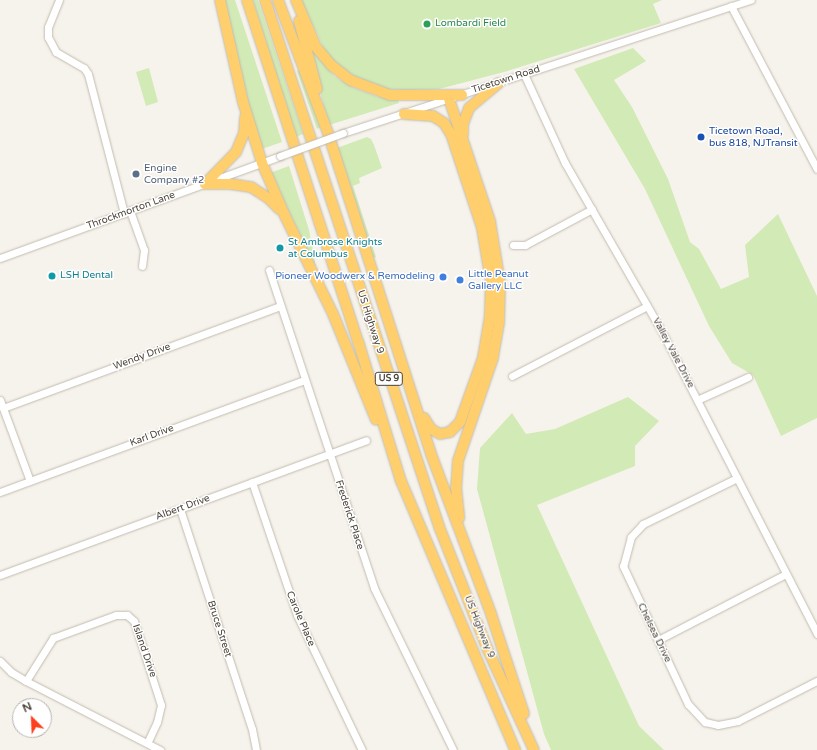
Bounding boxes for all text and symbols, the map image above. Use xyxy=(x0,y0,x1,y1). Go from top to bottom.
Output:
place label: Lombardi Field xyxy=(435,18,506,30)
marker: Lombardi Field xyxy=(422,19,432,29)
street label: Ticetown Road xyxy=(470,63,542,97)
place label: Ticetown Road, bus 818, NJTransit xyxy=(709,125,798,148)
marker: Ticetown Road, bus 818, NJTransit xyxy=(696,132,706,142)
place label: Engine Company #2 xyxy=(144,162,204,186)
marker: Engine Company #2 xyxy=(131,169,141,179)
street label: Throckmorton Lane xyxy=(85,189,177,233)
place label: St Ambrose Knights at Columbus xyxy=(288,236,382,260)
marker: St Ambrose Knights at Columbus xyxy=(275,243,285,253)
place label: Little Peanut Gallery LLC xyxy=(468,268,528,292)
place label: LSH Dental xyxy=(60,270,113,282)
marker: LSH Dental xyxy=(47,271,57,281)
place label: Pioneer Woodwerx & Remodeling xyxy=(275,271,435,283)
marker: Pioneer Woodwerx & Remodeling xyxy=(438,272,448,282)
marker: Little Peanut Gallery LLC xyxy=(455,275,465,285)
street label: US Highway 9 xyxy=(354,289,386,355)
street label: Valley Vale Drive xyxy=(649,316,697,390)
street label: Wendy Drive xyxy=(112,341,172,373)
road number: US 9 xyxy=(374,372,404,386)
street label: Karl Drive xyxy=(128,423,176,449)
street label: Frederick Place xyxy=(332,479,366,551)
street label: Albert Drive xyxy=(154,493,212,523)
street label: Carole Place xyxy=(283,590,317,648)
street label: US Highway 9 xyxy=(461,594,497,660)
street label: Bruce Street xyxy=(204,599,234,659)
street label: Chelsea Drive xyxy=(634,601,674,665)
street label: Island Drive xyxy=(129,623,159,679)
north arrow xyxy=(12,698,52,738)
text: N xyxy=(21,700,34,715)

